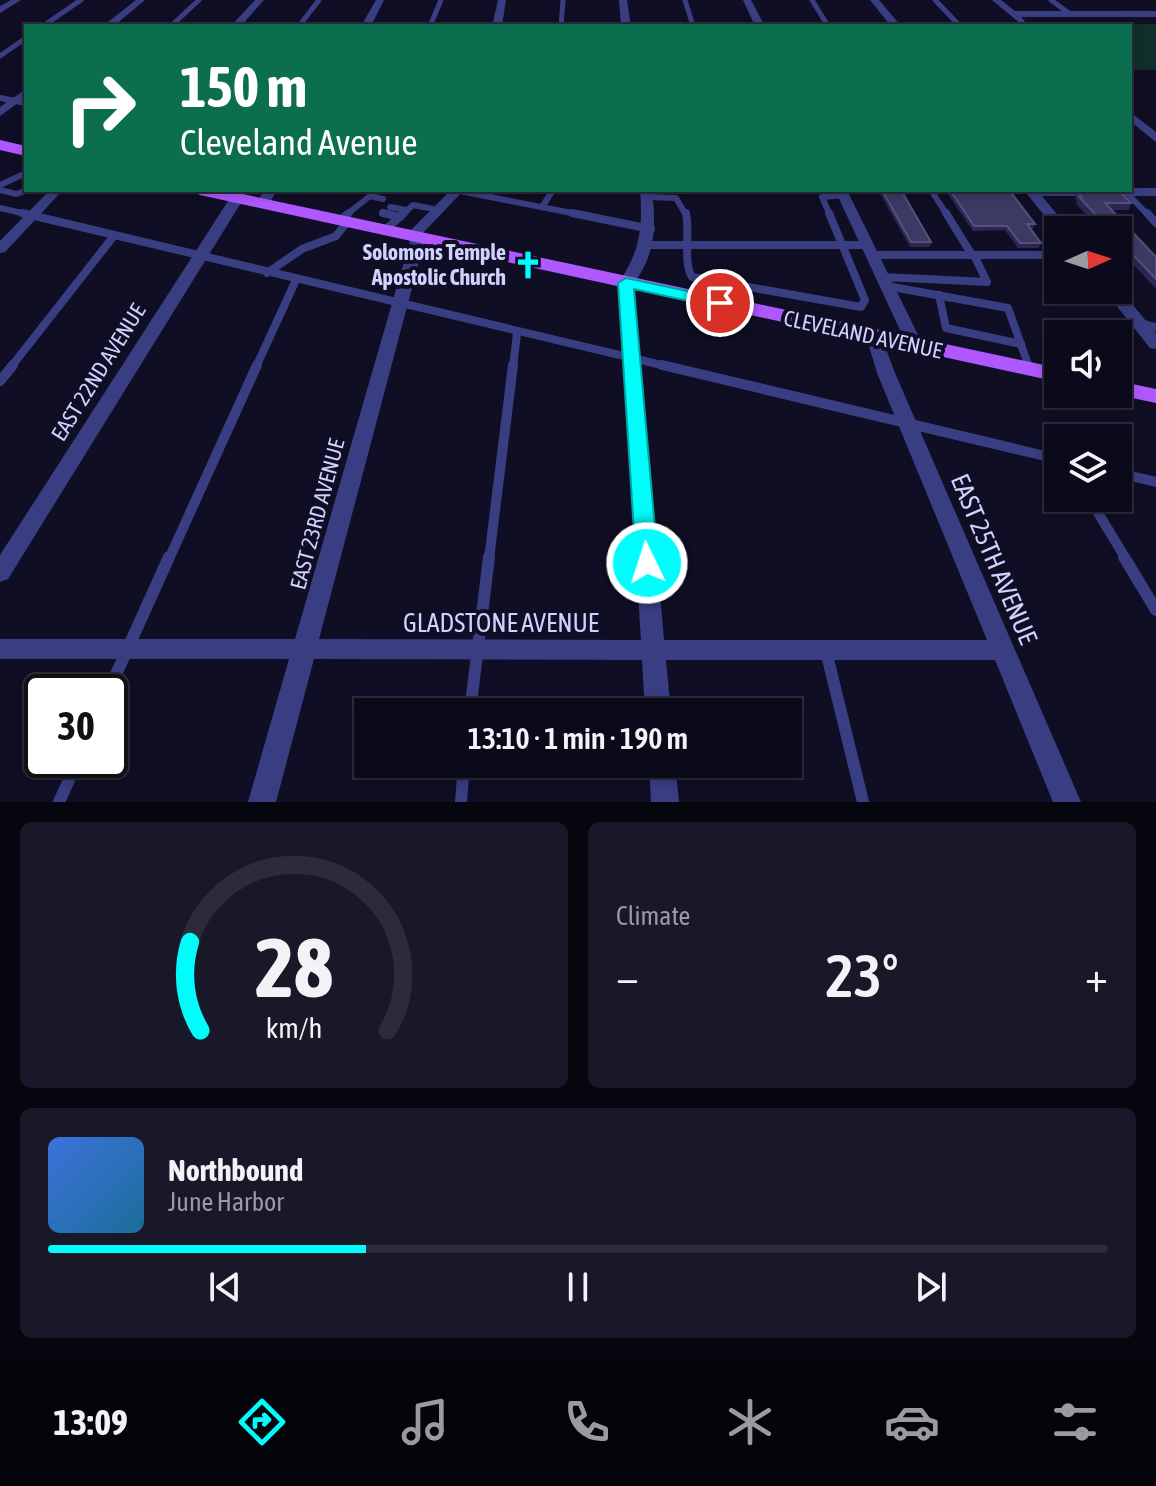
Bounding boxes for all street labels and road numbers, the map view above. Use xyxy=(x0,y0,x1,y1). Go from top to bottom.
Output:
street label: EAST 22ND AVENUE xyxy=(45,298,151,445)
street label: CLEVELAND AVENUE xyxy=(781,305,945,364)
street label: EAST 23RD AVENUE xyxy=(284,435,350,592)
street label: EAST 25TH AVENUE xyxy=(945,469,1043,649)
street label: GLADSTONE AVENUE xyxy=(403,608,599,638)

